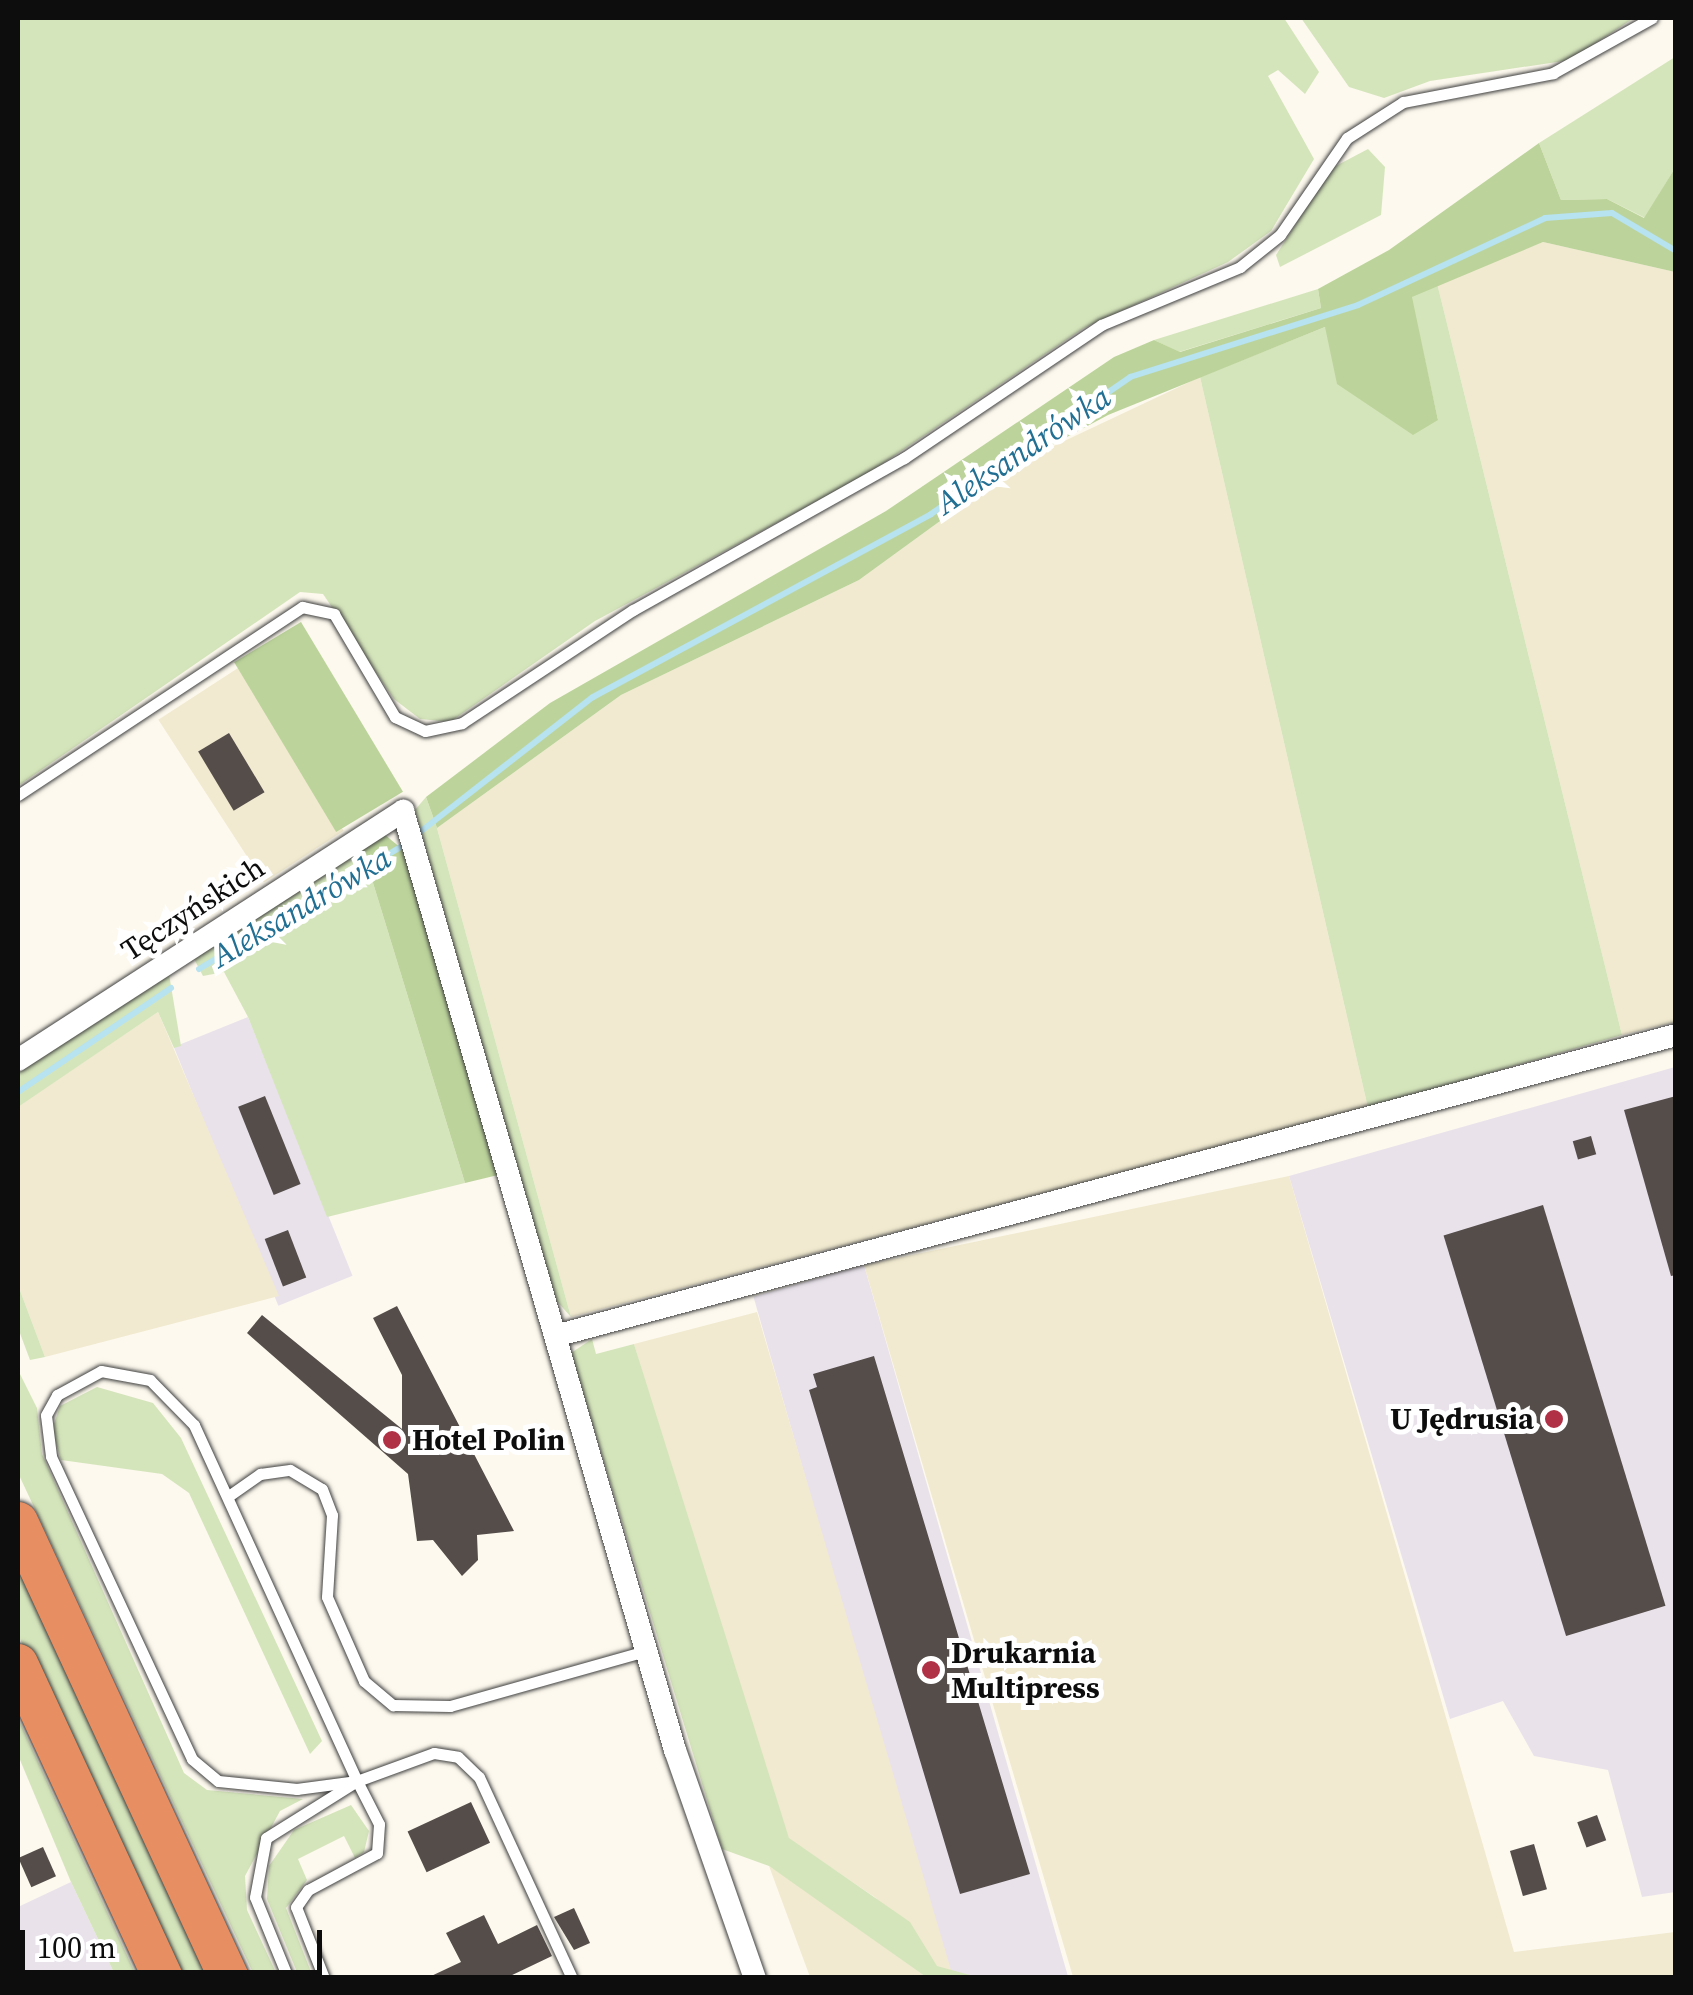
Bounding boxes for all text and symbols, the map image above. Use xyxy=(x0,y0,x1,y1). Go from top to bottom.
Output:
water label: Aleksandrówka xyxy=(928,377,1118,523)
water label: Aleksandrówka xyxy=(204,838,398,976)
street label: Tęczyńskich xyxy=(115,849,271,969)
place label: U Jędrusia xyxy=(1390,1401,1534,1437)
marker: U Jędrusia xyxy=(1543,1408,1565,1430)
place label: Hotel Polin xyxy=(412,1422,565,1458)
marker: Hotel Polin xyxy=(381,1429,403,1451)
place label: Drukarnia Multipress xyxy=(951,1635,1100,1706)
marker: Drukarnia Multipress xyxy=(920,1659,942,1681)
scale bar xyxy=(25,1910,328,1972)
text: 100 m xyxy=(37,1927,116,1968)

